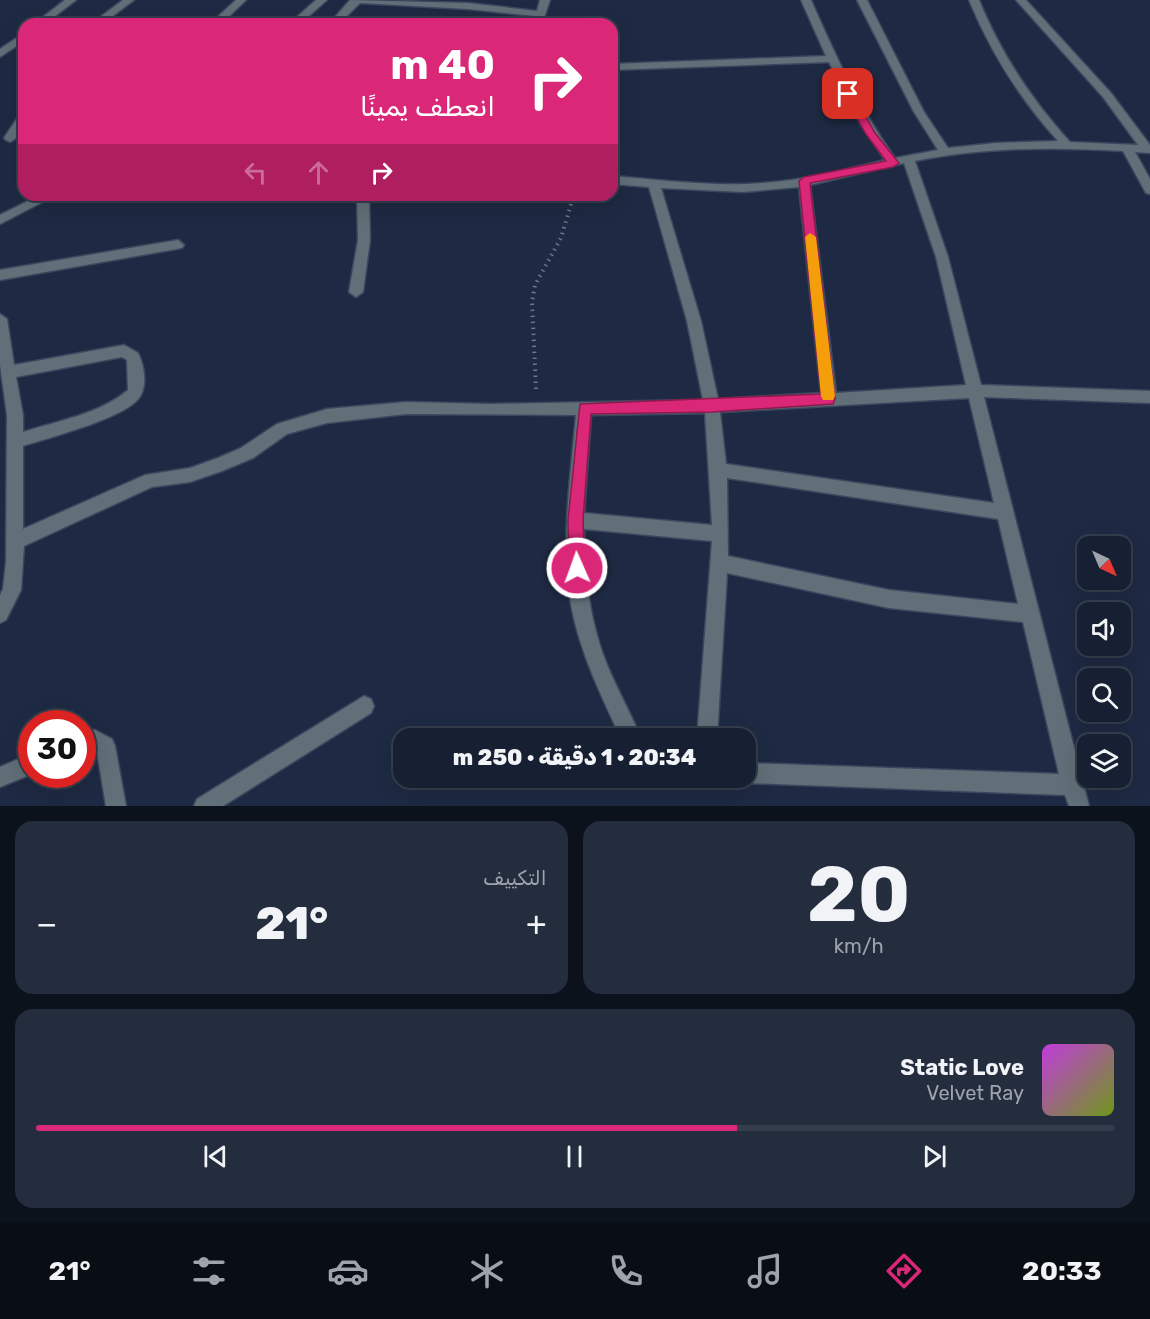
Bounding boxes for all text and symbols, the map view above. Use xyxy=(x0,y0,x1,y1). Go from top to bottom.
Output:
text: 40 m xyxy=(390,40,495,90)
icon: right xyxy=(516,42,594,120)
pin xyxy=(822,68,873,119)
icon: arrive xyxy=(831,77,864,110)
text: انعطف يمينًا xyxy=(360,91,495,123)
icon: left xyxy=(239,156,272,189)
icon: ahead xyxy=(302,156,335,189)
icon: right xyxy=(365,156,398,189)
position arrow xyxy=(545,536,609,600)
north arrow xyxy=(1077,536,1131,590)
map controls xyxy=(1077,536,1131,788)
button: sound xyxy=(1077,602,1131,656)
button: search xyxy=(1077,668,1131,722)
speed limit sign: 30 xyxy=(18,710,96,788)
button: layers xyxy=(1077,734,1131,788)
text: 20:34 · 1 دقيقة · 250 m xyxy=(453,744,696,771)
text: 20 xyxy=(807,848,911,941)
text: التكييف xyxy=(483,866,547,890)
text: 21° xyxy=(255,897,328,950)
text: − xyxy=(36,904,57,943)
text: + xyxy=(526,904,546,943)
text: km/h xyxy=(834,934,884,958)
text: Static Love xyxy=(900,1054,1024,1081)
text: Velvet Ray xyxy=(926,1081,1024,1105)
icon: previous xyxy=(199,1140,232,1173)
icon: pause xyxy=(558,1140,591,1173)
icon: next xyxy=(918,1140,951,1173)
icon: filters xyxy=(188,1250,230,1292)
icon: car xyxy=(327,1250,369,1292)
icon: climate xyxy=(466,1250,508,1292)
icon: phone xyxy=(605,1250,647,1292)
icon: music xyxy=(744,1250,786,1292)
icon: directions xyxy=(883,1250,925,1292)
text: 21° xyxy=(49,1255,91,1287)
text: 20:33 xyxy=(1022,1255,1101,1287)

